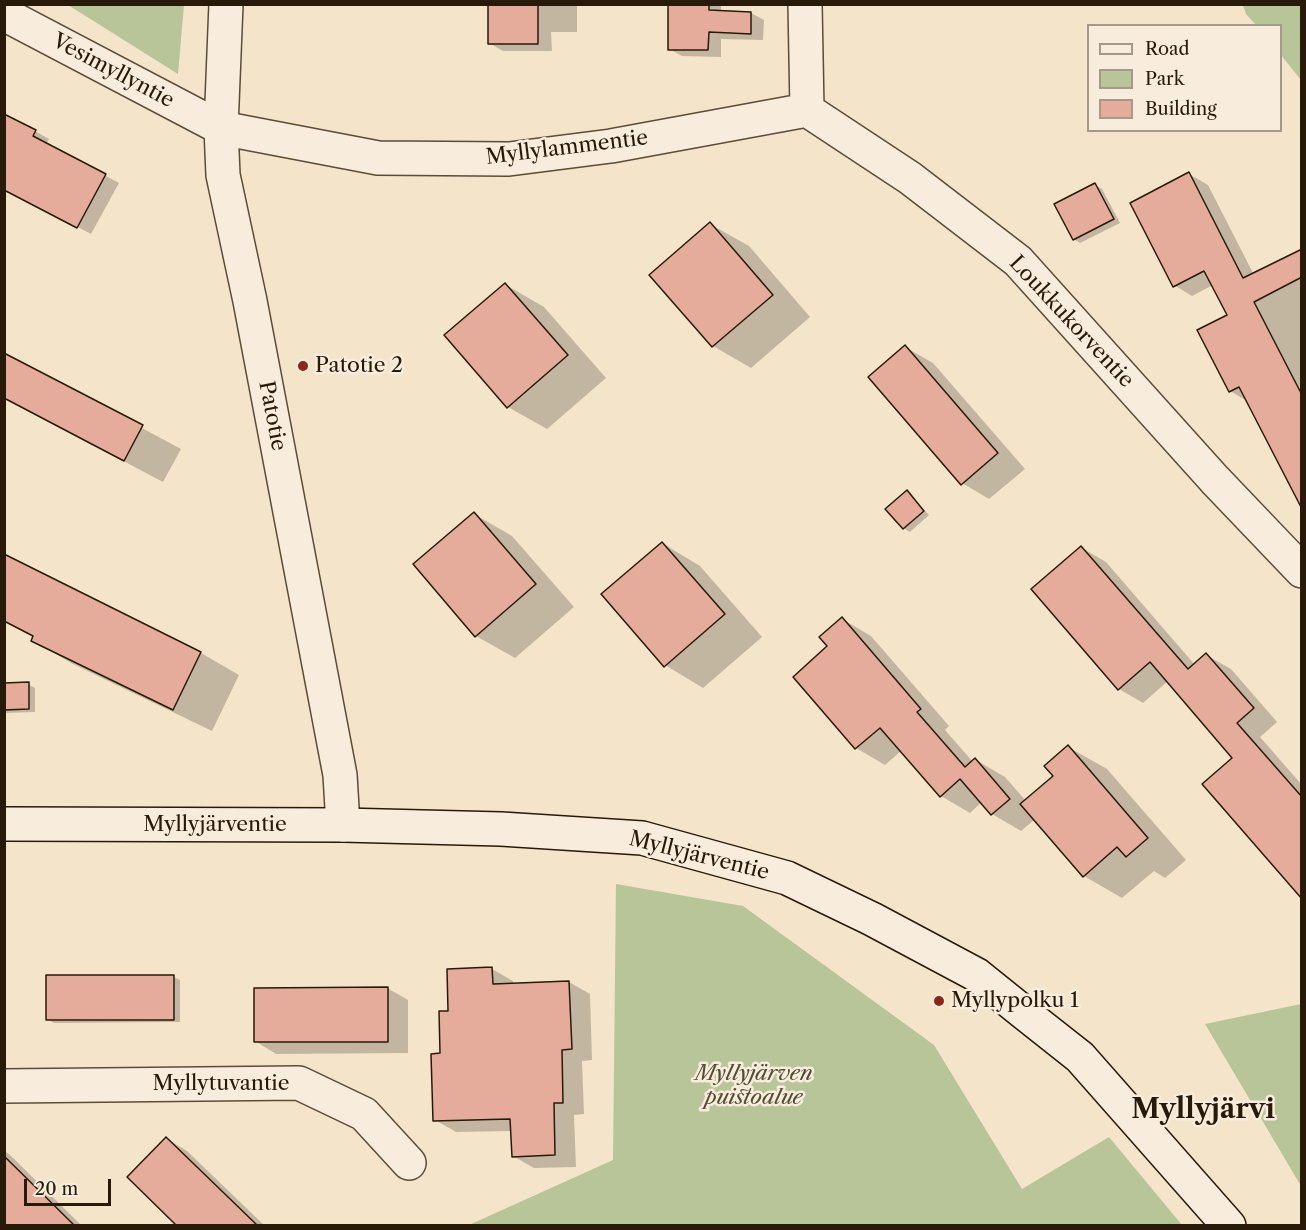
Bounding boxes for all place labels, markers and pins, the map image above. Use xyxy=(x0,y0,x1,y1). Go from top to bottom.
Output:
place label: Patotie 2 xyxy=(315,353,403,379)
marker: Patotie 2 xyxy=(296,359,310,373)
place label: Myllypolku 1 xyxy=(951,988,1079,1014)
marker: Myllypolku 1 xyxy=(932,994,946,1008)

